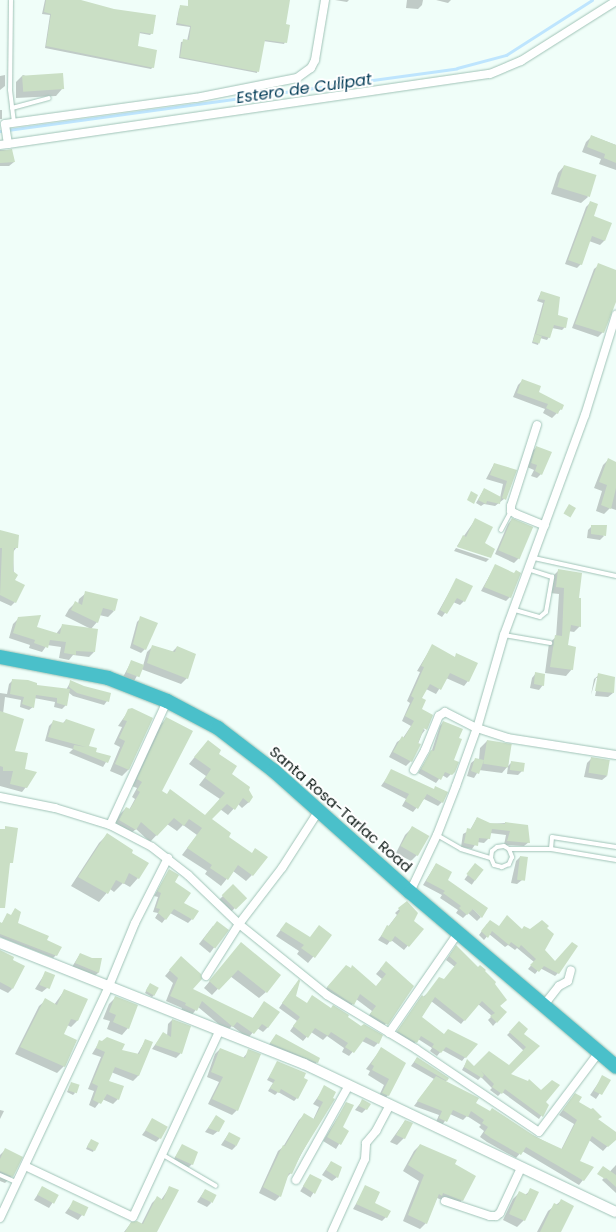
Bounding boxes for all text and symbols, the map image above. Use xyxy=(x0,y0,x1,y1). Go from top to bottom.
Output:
water label: Estero de Culipat xyxy=(235,70,373,108)
street label: Santa Rosa-Tarlac Road xyxy=(266,742,416,876)

